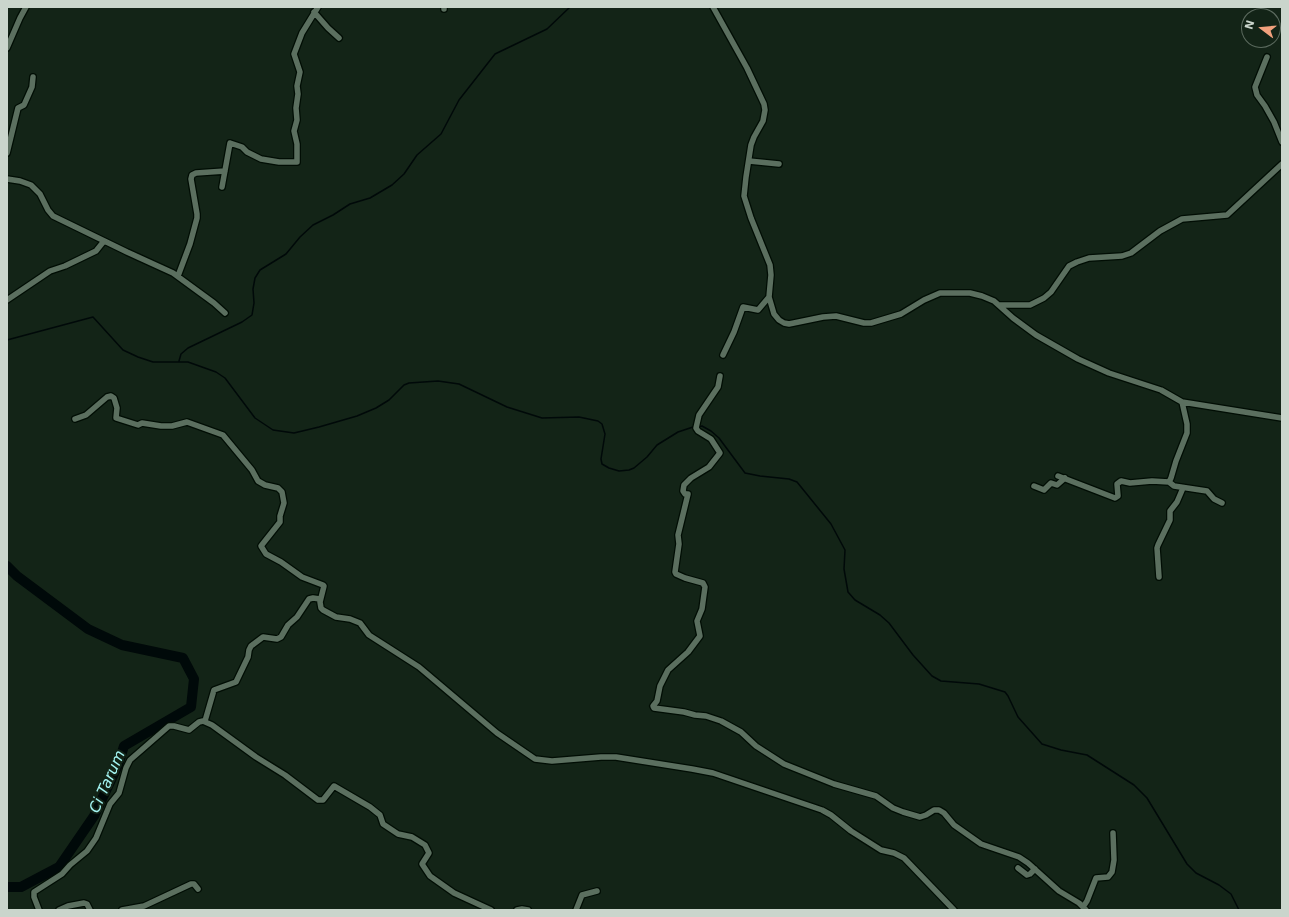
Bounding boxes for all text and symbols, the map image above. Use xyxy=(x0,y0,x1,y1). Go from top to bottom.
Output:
north arrow xyxy=(1241,8,1281,48)
text: N xyxy=(1242,19,1257,31)
water label: Ci Tarum xyxy=(86,748,130,816)

